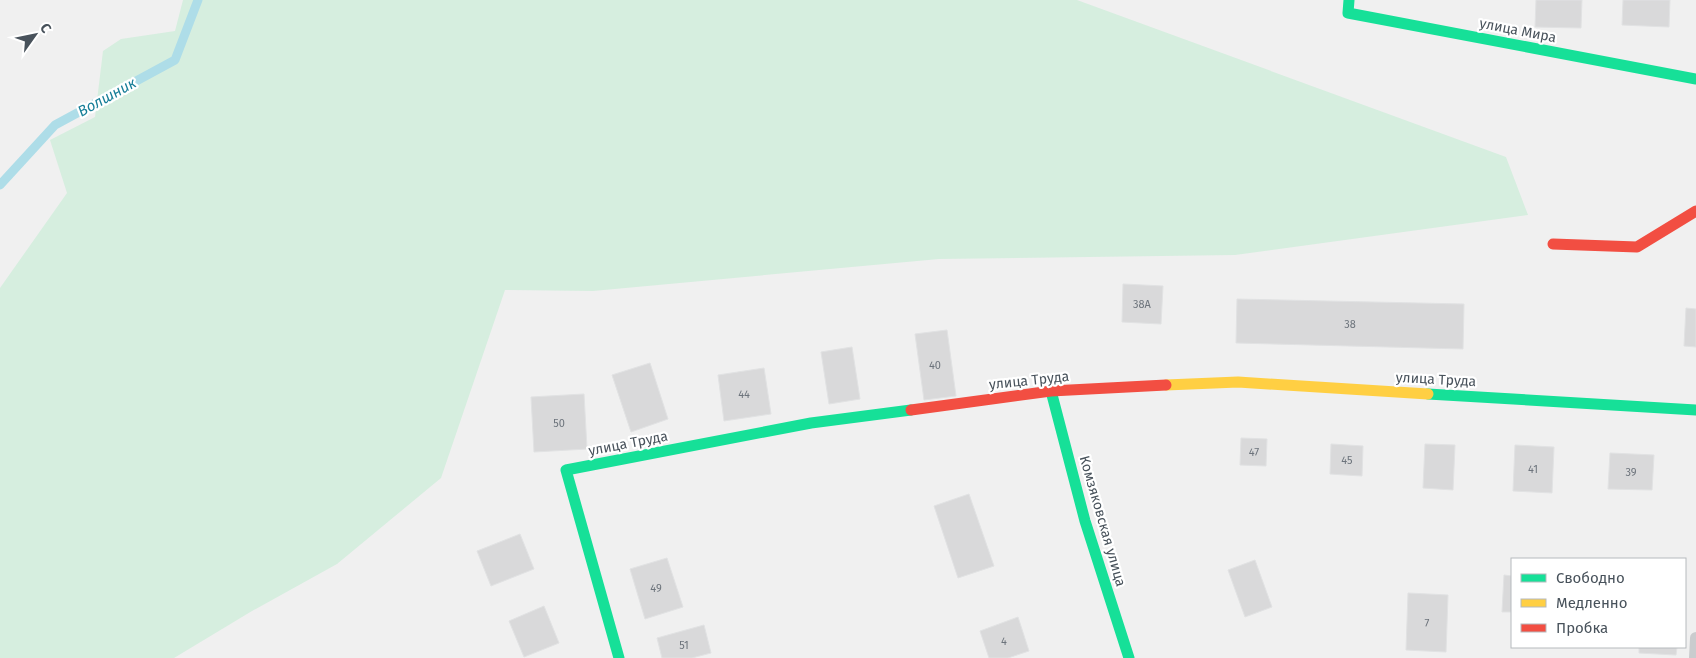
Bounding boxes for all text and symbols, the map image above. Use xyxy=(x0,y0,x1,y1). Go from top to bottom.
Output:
north arrow xyxy=(10,10,60,60)
street label: улица Мира xyxy=(1478,15,1558,46)
text: С xyxy=(36,20,55,36)
water label: Волшник xyxy=(75,74,139,120)
house number: 38А xyxy=(1133,298,1152,311)
house number: 38 xyxy=(1344,318,1356,331)
house number: 40 xyxy=(929,359,941,372)
street label: улица Труда xyxy=(988,368,1070,393)
street label: улица Труда xyxy=(1395,369,1477,390)
house number: 44 xyxy=(738,388,750,401)
house number: 50 xyxy=(553,417,565,430)
street label: улица Труда xyxy=(587,427,669,460)
house number: 47 xyxy=(1249,446,1259,459)
street label: Комзяковская улица xyxy=(1076,454,1129,588)
house number: 45 xyxy=(1341,454,1353,467)
house number: 41 xyxy=(1528,463,1538,476)
house number: 39 xyxy=(1625,466,1637,479)
legend xyxy=(1511,558,1686,648)
text: Свободно xyxy=(1556,569,1625,587)
house number: 49 xyxy=(650,582,662,595)
text: Медленно xyxy=(1556,594,1628,612)
house number: 7 xyxy=(1425,617,1430,630)
text: Пробка xyxy=(1556,619,1608,637)
house number: 4 xyxy=(1001,635,1007,648)
house number: 51 xyxy=(679,639,689,652)

